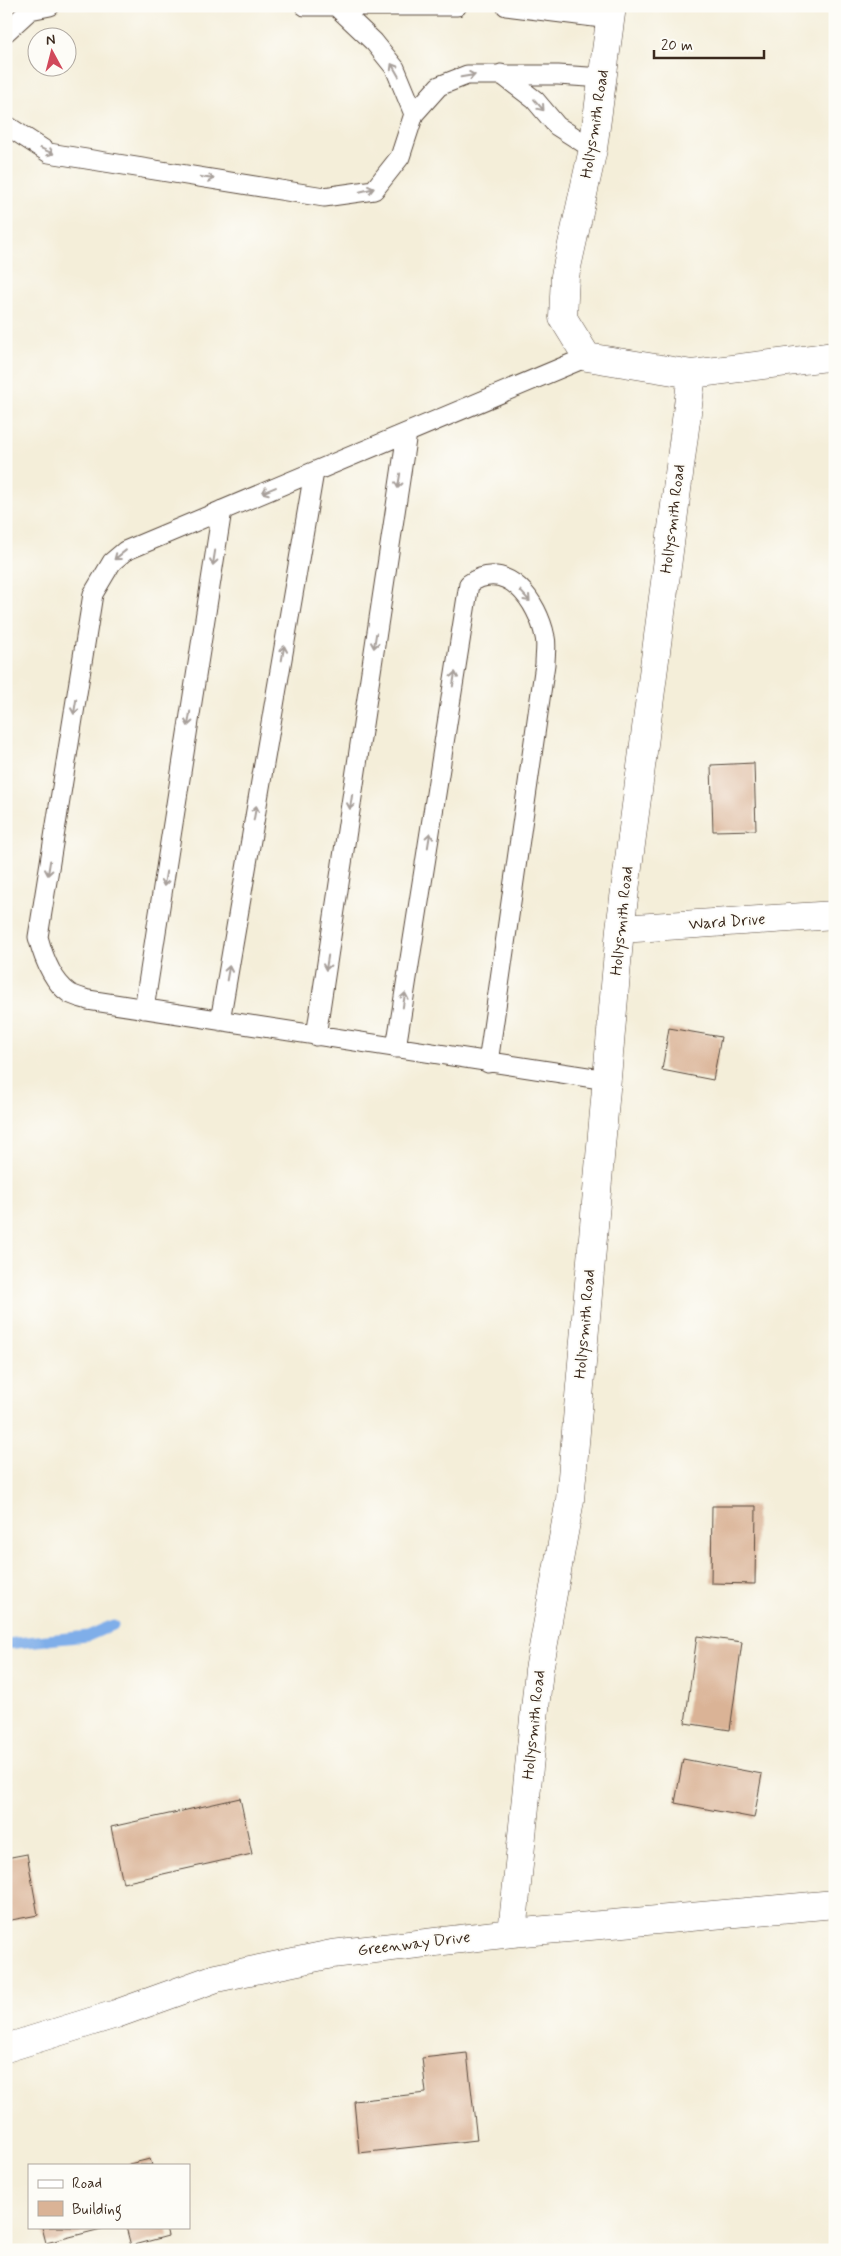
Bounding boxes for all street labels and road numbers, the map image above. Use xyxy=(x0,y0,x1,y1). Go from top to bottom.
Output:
street label: Hollysmith Road xyxy=(576,68,614,180)
street label: Hollysmith Road xyxy=(656,463,690,575)
street label: Hollysmith Road xyxy=(606,865,638,977)
street label: Ward Drive xyxy=(688,909,766,935)
street label: Hollysmith Road xyxy=(570,1268,600,1380)
street label: Hollysmith Road xyxy=(518,1669,550,1781)
street label: Greenway Drive xyxy=(356,1927,472,1961)

